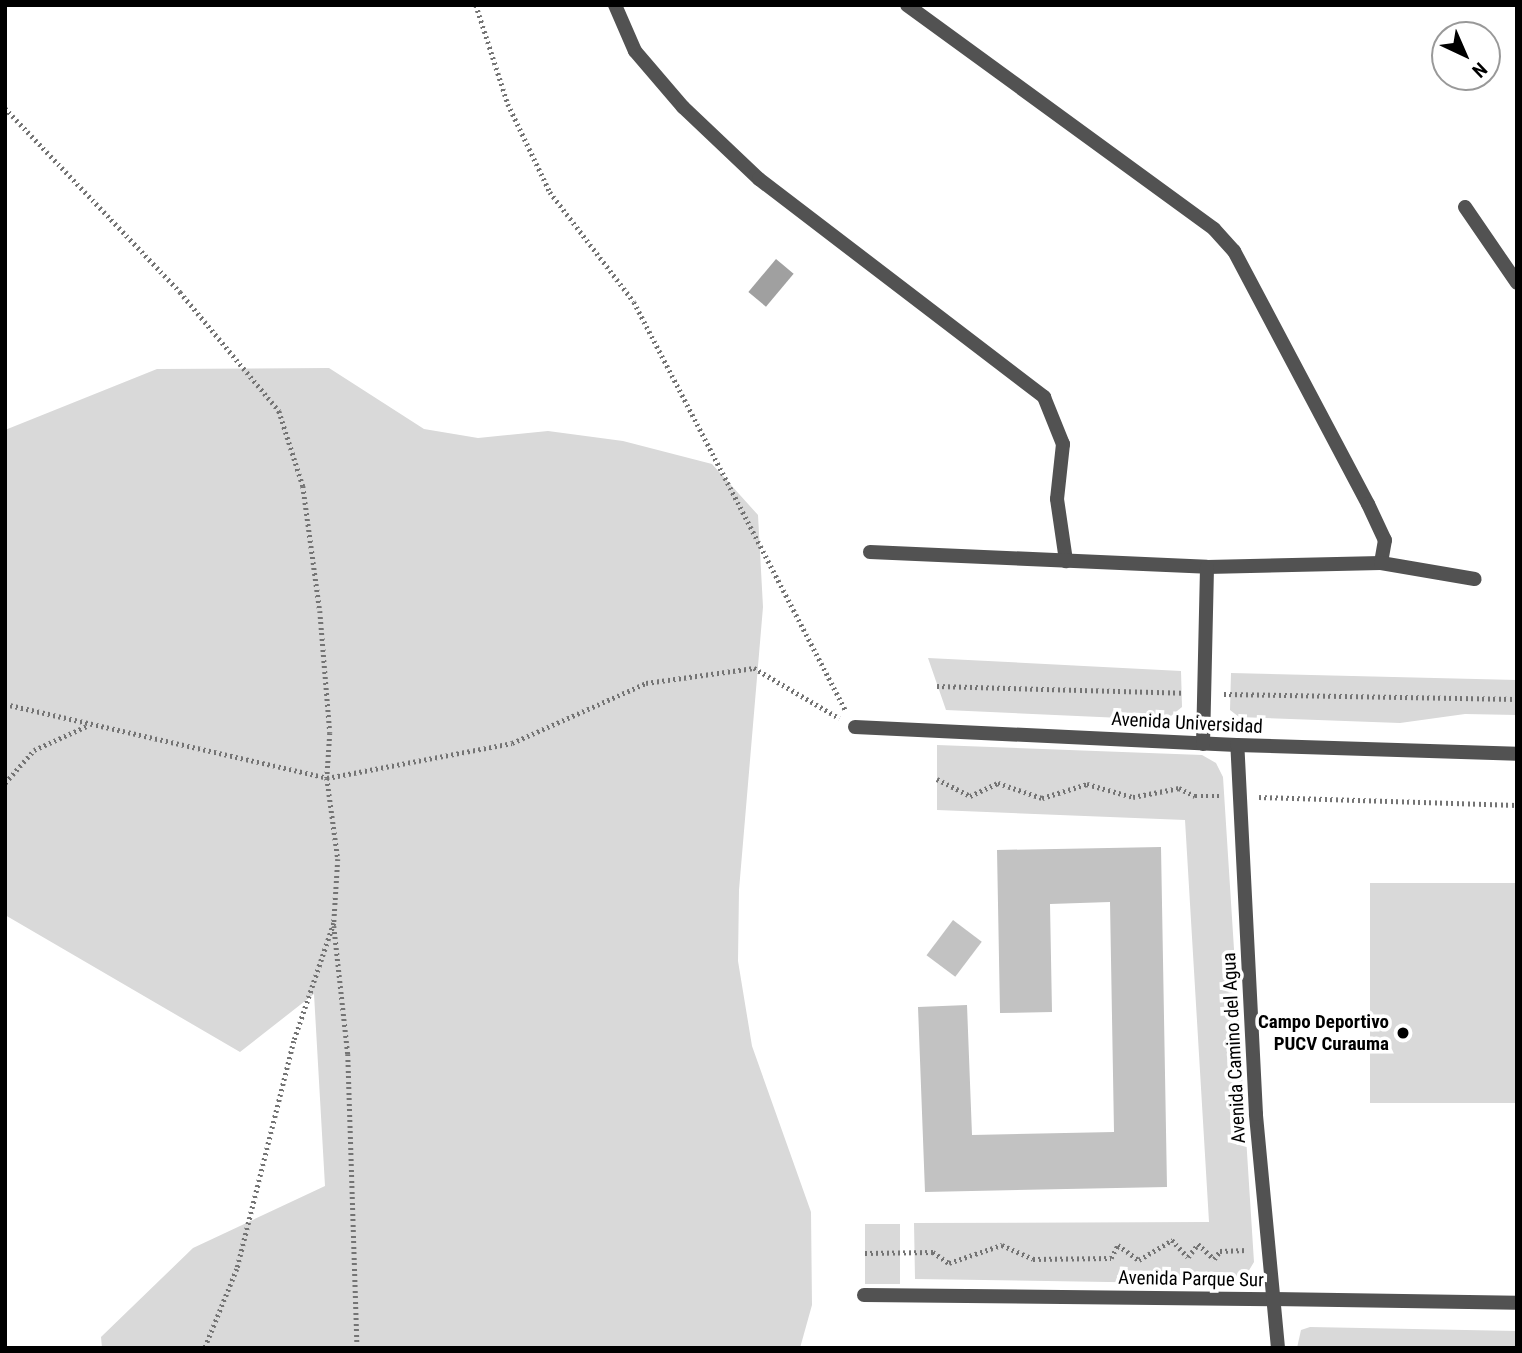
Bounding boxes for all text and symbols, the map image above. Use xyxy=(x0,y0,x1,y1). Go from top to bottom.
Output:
north arrow xyxy=(1431,21,1501,91)
text: N xyxy=(1467,58,1492,82)
street label: Avenida Universidad xyxy=(1111,708,1263,738)
street label: Avenida Camino del Agua xyxy=(1218,952,1250,1144)
place label: Campo Deportivo PUCV Curauma xyxy=(1258,1011,1389,1055)
marker: Campo Deportivo PUCV Curauma xyxy=(1395,1025,1411,1041)
street label: Avenida Parque Sur xyxy=(1118,1266,1264,1292)

